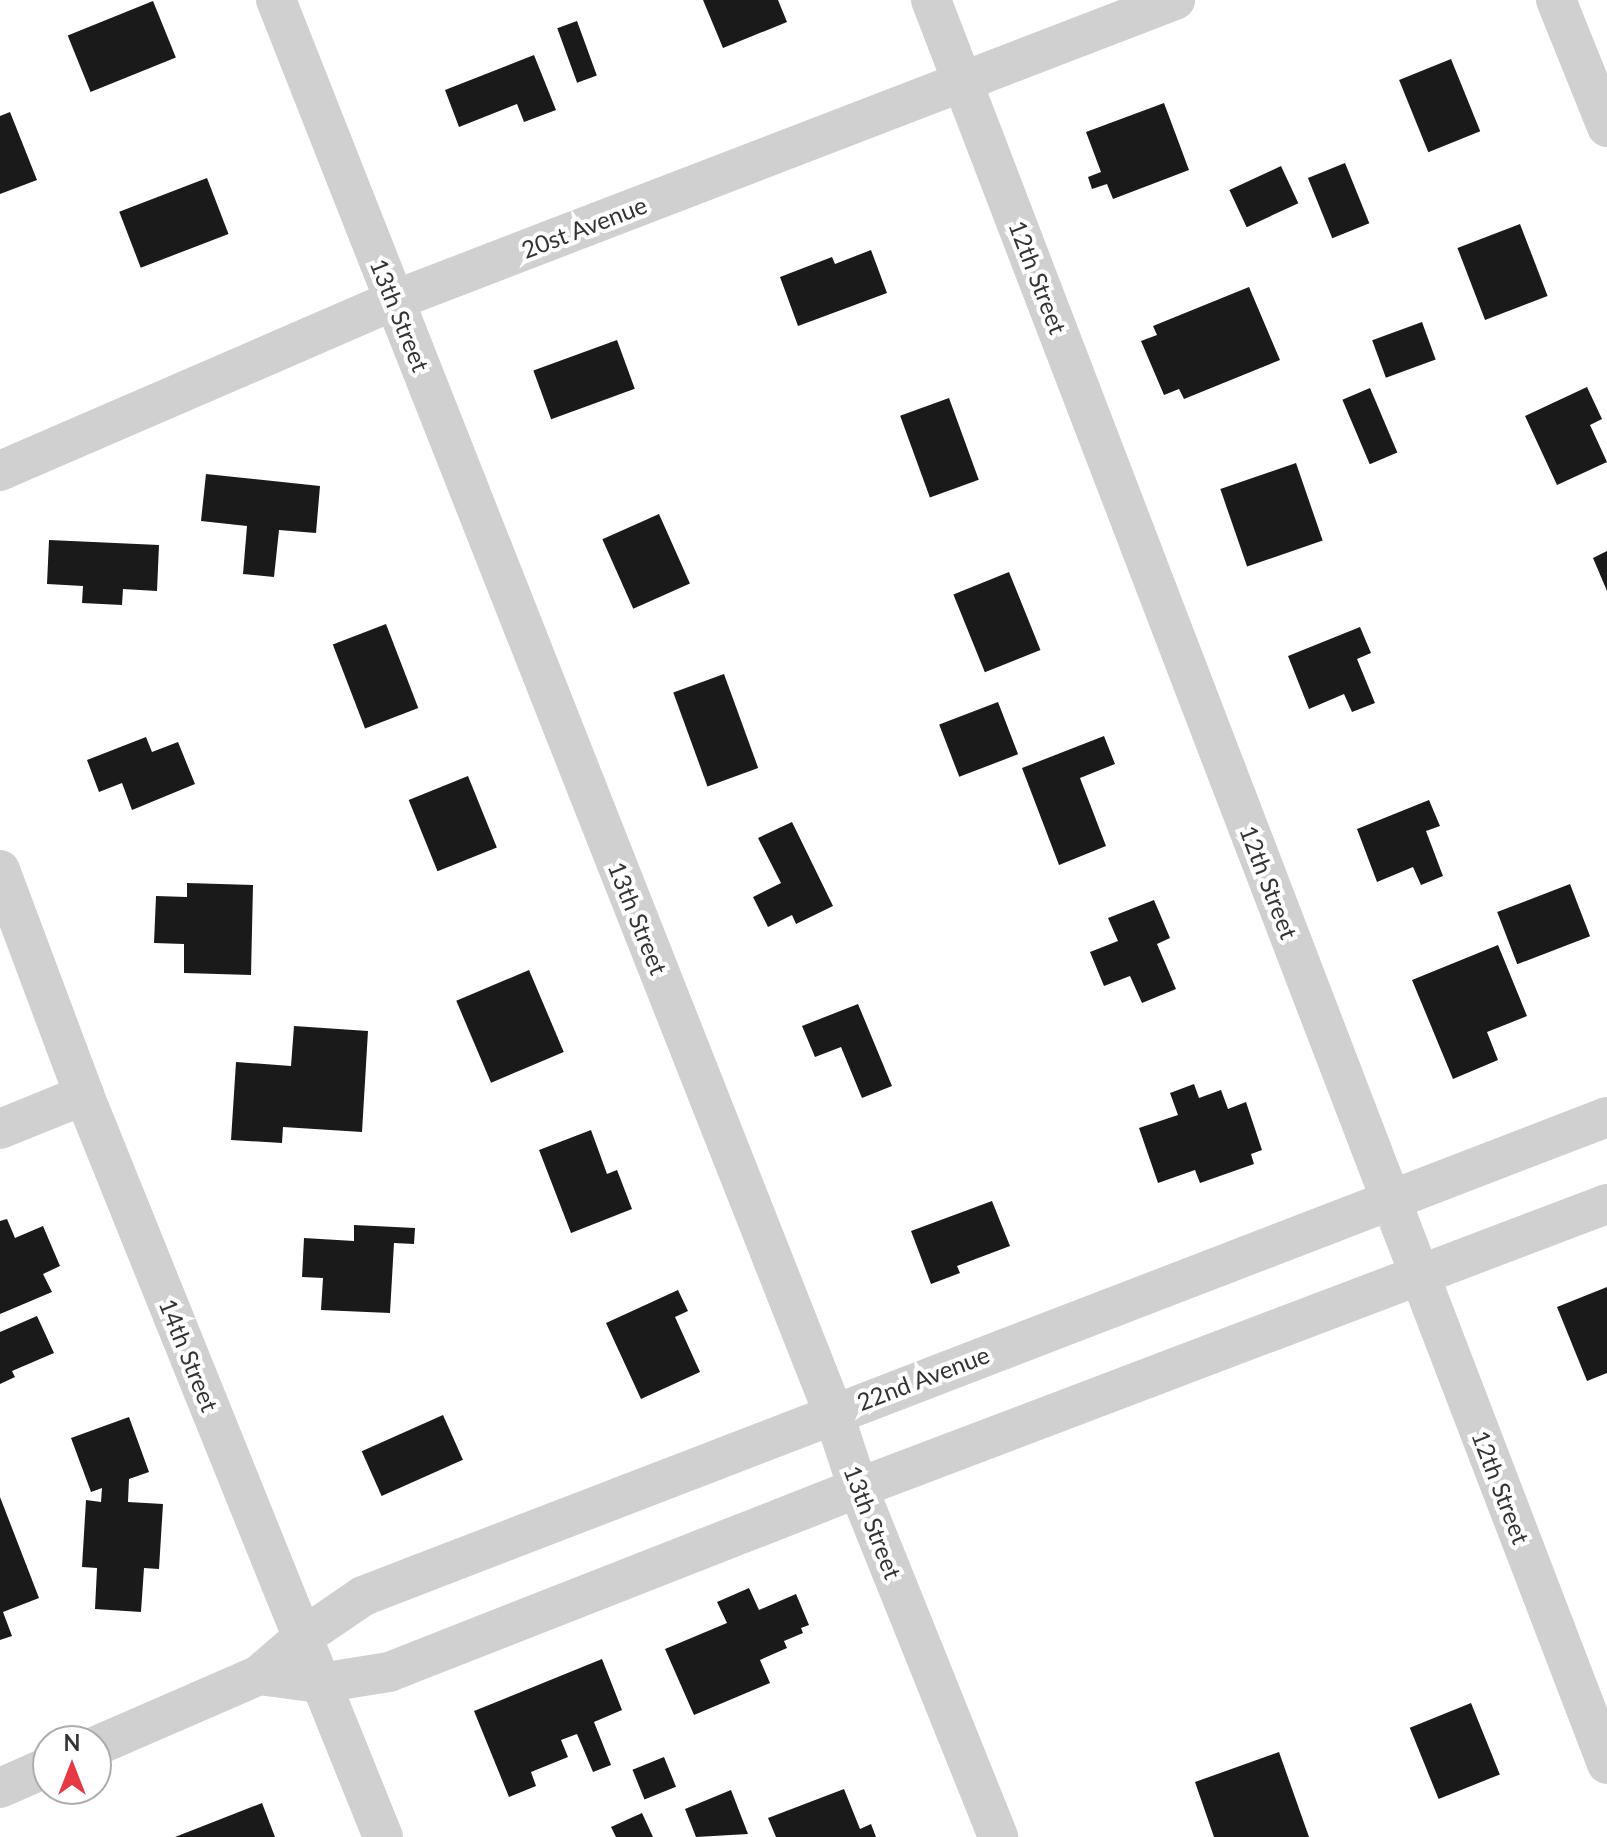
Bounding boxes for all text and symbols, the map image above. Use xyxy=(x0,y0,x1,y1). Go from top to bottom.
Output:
street label: 20st Avenue xyxy=(517,190,651,264)
street label: 12th Street xyxy=(1003,216,1073,338)
street label: 13th Street xyxy=(364,254,436,376)
street label: 12th Street xyxy=(1234,821,1304,943)
street label: 13th Street xyxy=(602,857,674,979)
street label: 14th Street xyxy=(153,1294,225,1416)
street label: 22nd Avenue xyxy=(852,1339,994,1417)
street label: 12th Street xyxy=(1466,1426,1536,1548)
street label: 13th Street xyxy=(838,1461,908,1583)
north arrow xyxy=(32,1725,112,1805)
text: N xyxy=(64,1729,80,1756)

